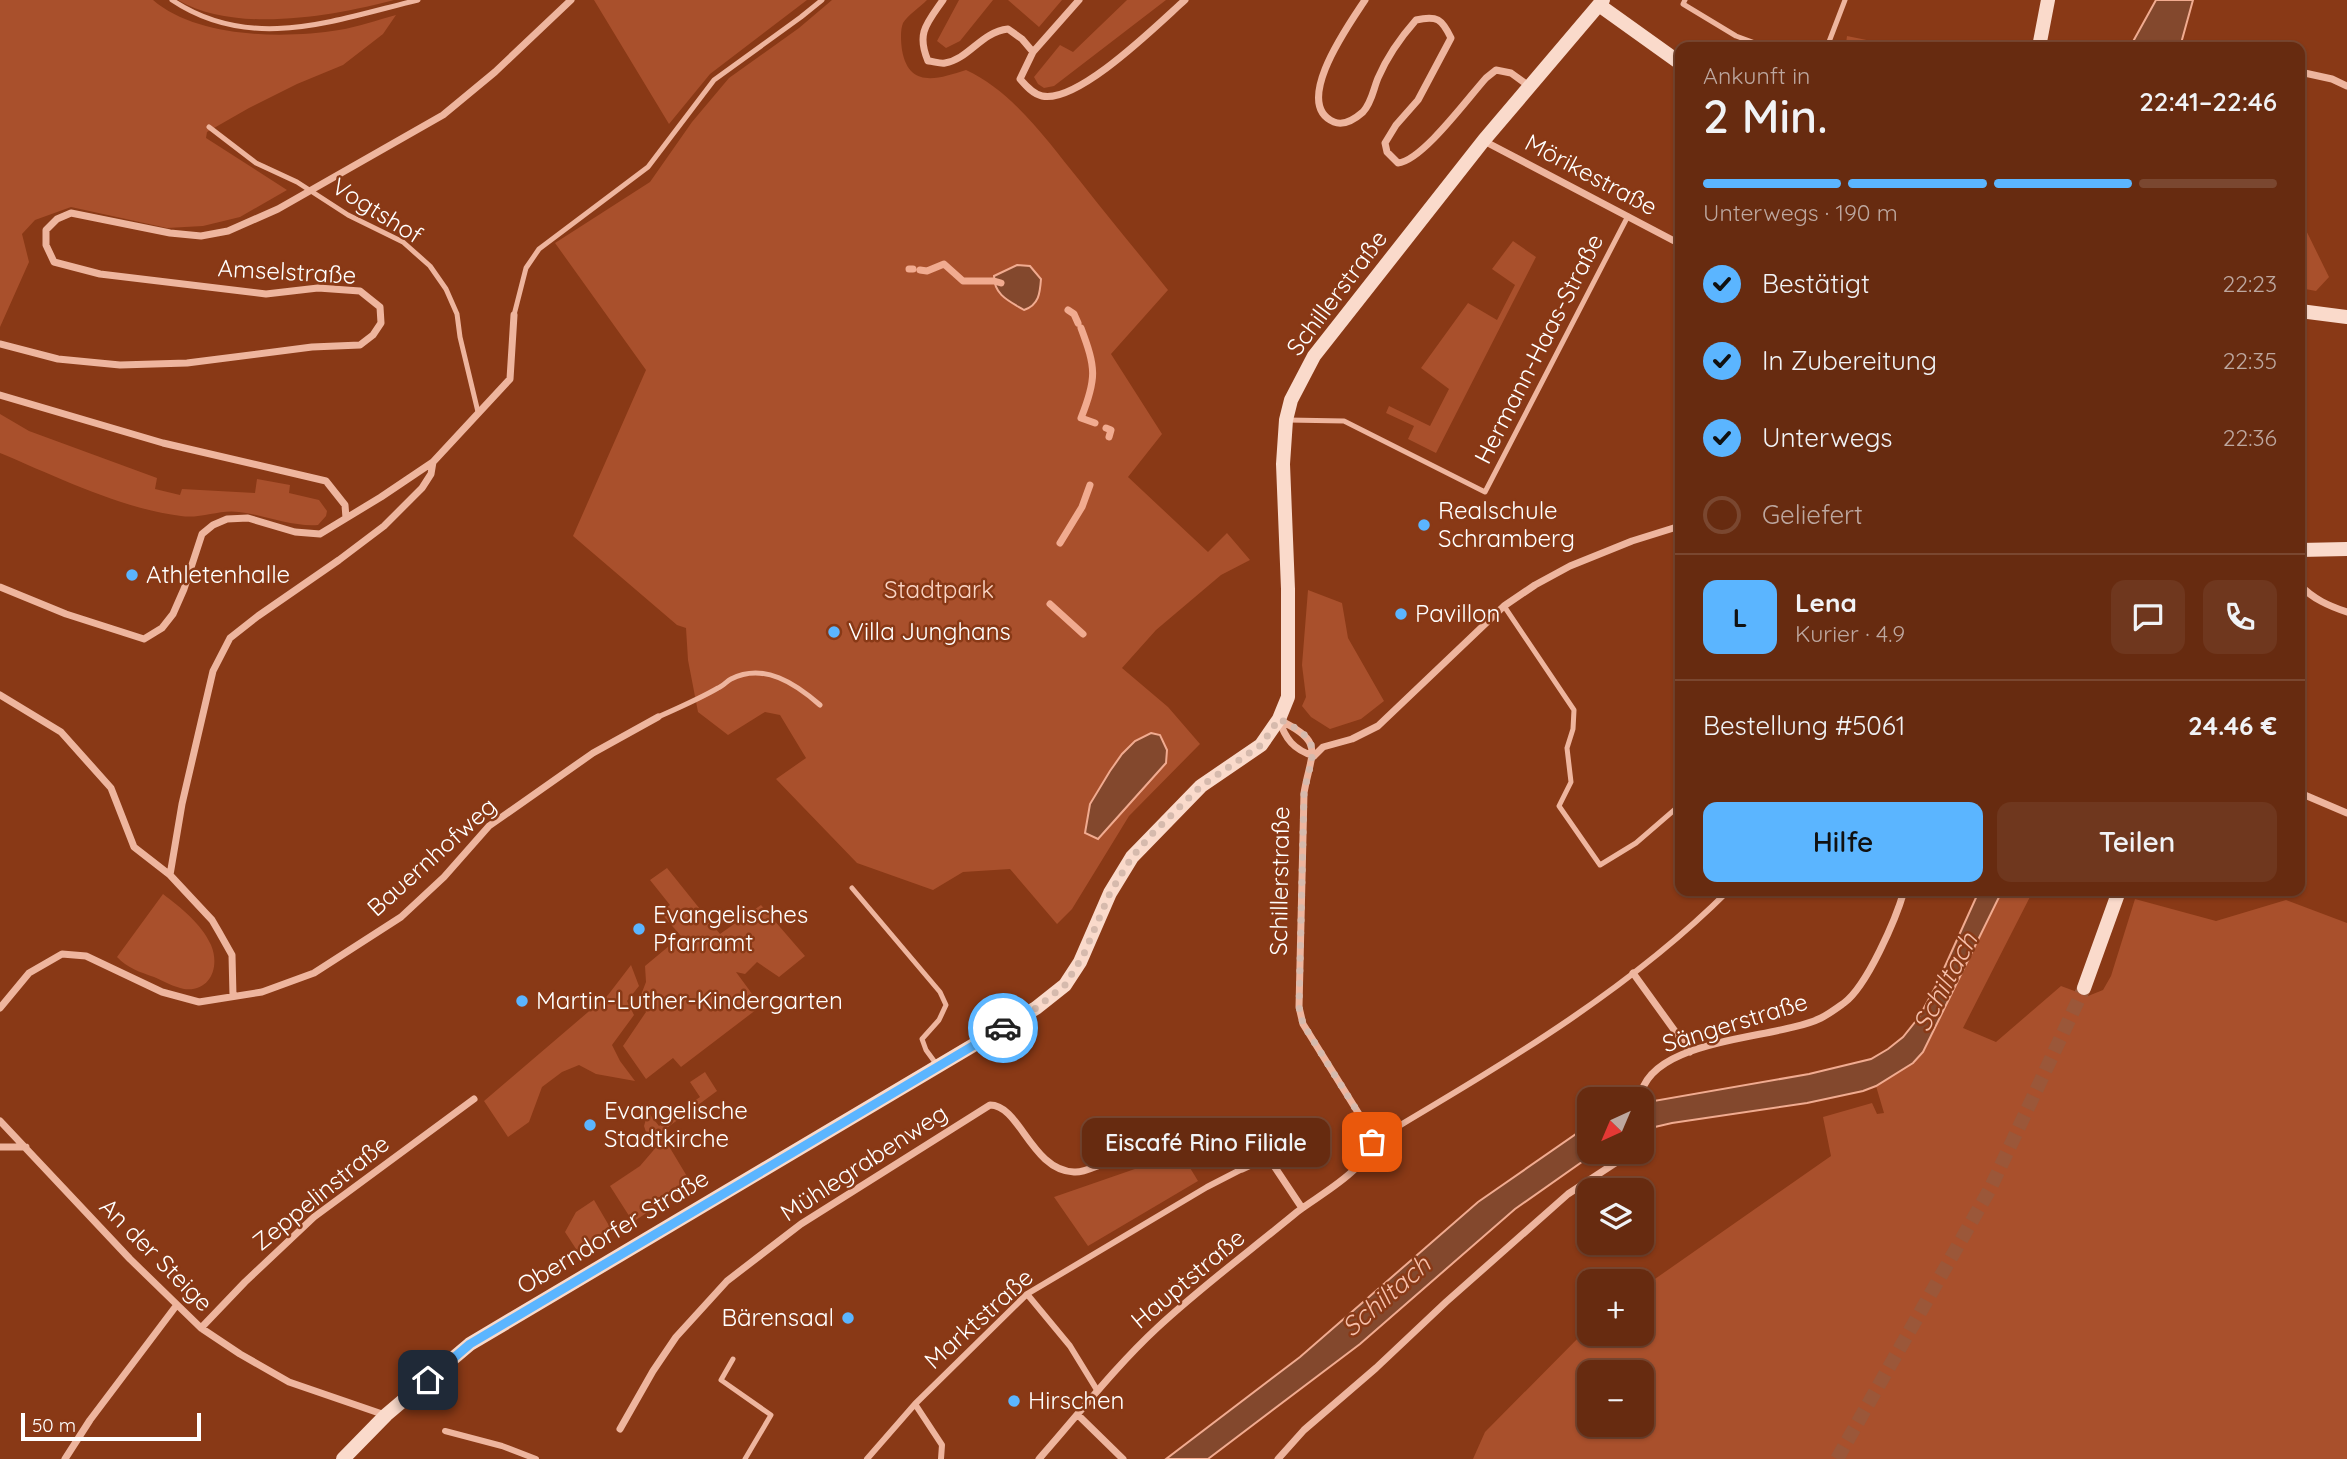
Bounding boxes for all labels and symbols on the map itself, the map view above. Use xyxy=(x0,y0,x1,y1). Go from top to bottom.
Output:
street label: Mörikestraße xyxy=(1520,127,1663,222)
street label: Vogtshof xyxy=(327,171,429,250)
street label: Schillerstraße xyxy=(1279,224,1393,361)
street label: Hermann-Haas-Straße xyxy=(1467,229,1609,469)
street label: Amselstraße xyxy=(217,252,357,290)
place label: Realschule Schramberg xyxy=(1438,495,1575,553)
marker: Realschule Schramberg xyxy=(1416,517,1432,533)
place label: Athletenhalle xyxy=(146,559,290,589)
marker: Athletenhalle xyxy=(124,567,140,583)
park label: Stadtpark xyxy=(884,574,994,604)
place label: Pavillon xyxy=(1415,598,1500,628)
marker: Pavillon xyxy=(1393,606,1409,622)
place label: Villa Junghans xyxy=(848,616,1011,646)
marker: Villa Junghans xyxy=(826,624,842,640)
street label: Bauernhofweg xyxy=(361,790,502,922)
street label: Schillerstraße xyxy=(1263,806,1295,956)
place label: Evangelisches Pfarramt xyxy=(653,899,808,957)
marker: Evangelisches Pfarramt xyxy=(631,921,647,937)
water label: Schiltach xyxy=(1905,926,1985,1037)
place label: Martin-Luther-Kindergarten xyxy=(536,985,843,1015)
street label: Sängerstraße xyxy=(1659,986,1811,1058)
marker: Martin-Luther-Kindergarten xyxy=(514,993,530,1009)
courier xyxy=(968,993,1038,1063)
north arrow xyxy=(1577,1087,1654,1164)
place label: Evangelische Stadtkirche xyxy=(604,1095,748,1153)
street label: Mühlegrabenweg xyxy=(774,1097,952,1227)
pin xyxy=(1342,1112,1402,1172)
marker: Evangelische Stadtkirche xyxy=(582,1117,598,1133)
callout: Eiscafé Rino Filiale xyxy=(1082,1118,1330,1166)
street label: Zeppelinstraße xyxy=(246,1128,395,1256)
street label: Oberndorfer Straße xyxy=(511,1162,714,1300)
street label: An der Steige xyxy=(94,1191,220,1317)
street label: Hauptstraße xyxy=(1124,1222,1250,1335)
water label: Schiltach xyxy=(1334,1247,1438,1343)
street label: Marktstraße xyxy=(918,1262,1039,1375)
place label: Bärensaal xyxy=(721,1302,834,1332)
marker: Bärensaal xyxy=(840,1310,856,1326)
pin xyxy=(398,1350,458,1410)
place label: Hirschen xyxy=(1028,1385,1124,1415)
marker: Hirschen xyxy=(1006,1393,1022,1409)
scale bar xyxy=(21,1410,201,1442)

